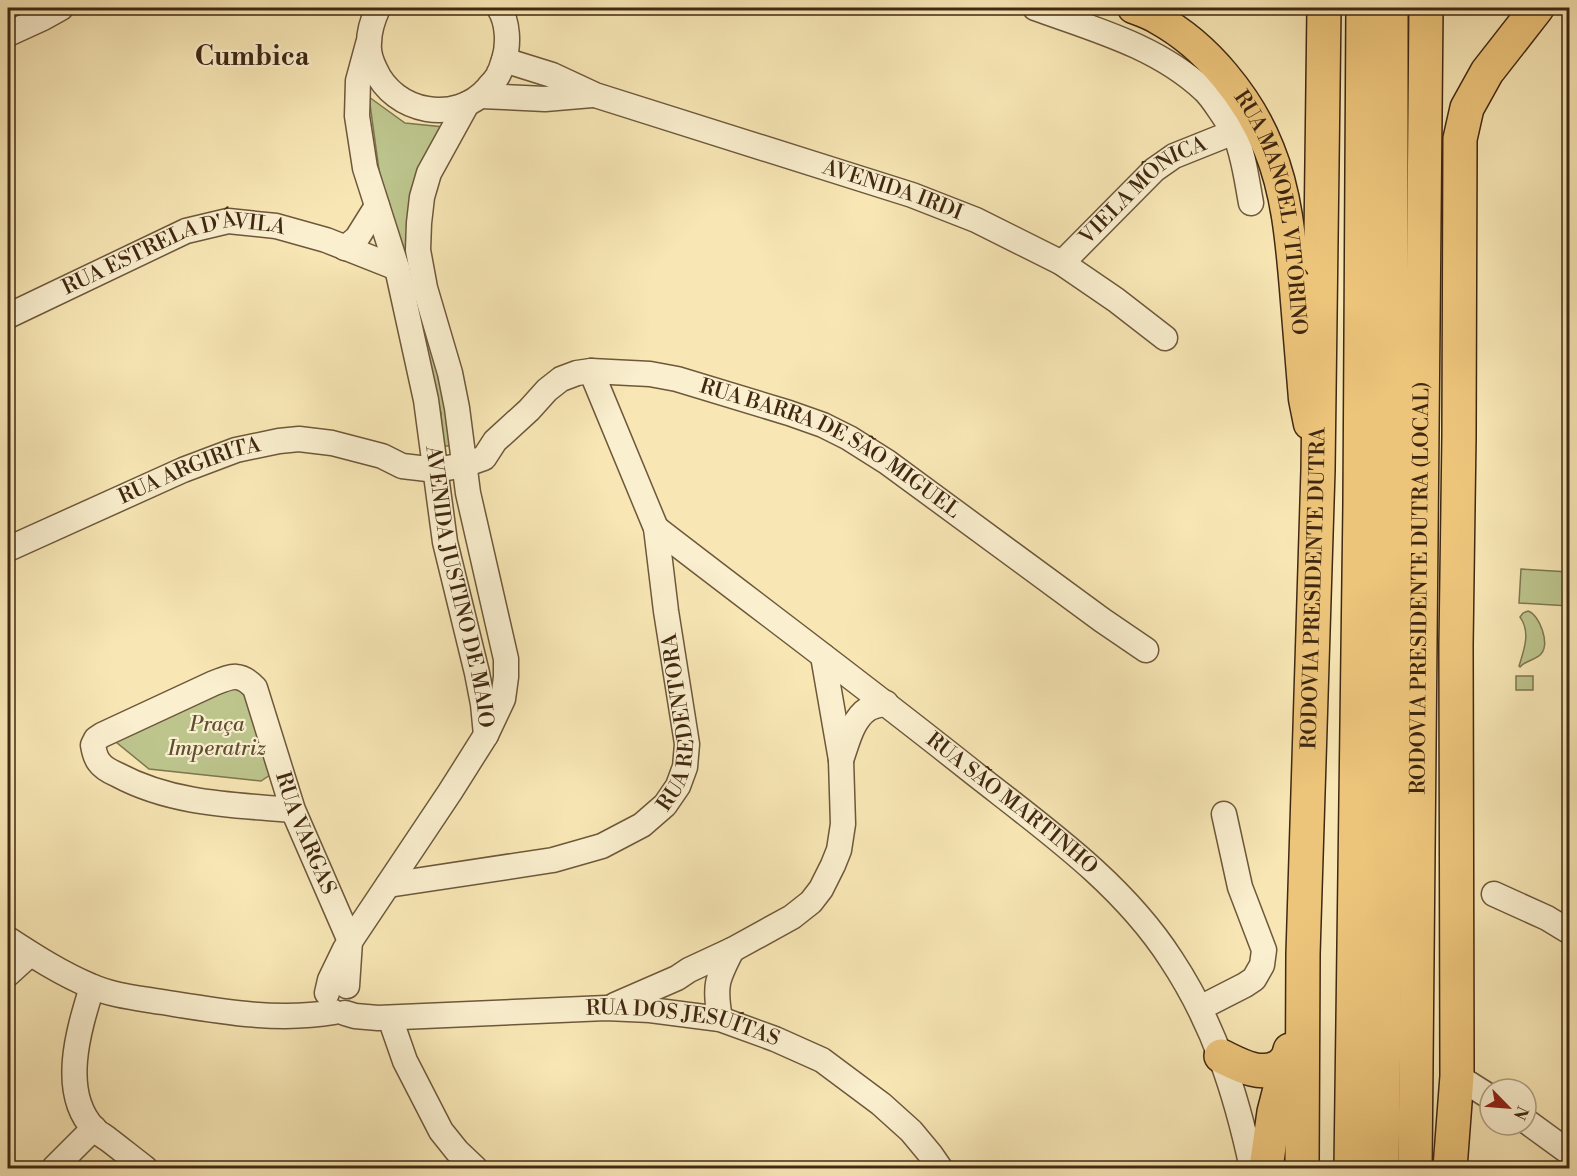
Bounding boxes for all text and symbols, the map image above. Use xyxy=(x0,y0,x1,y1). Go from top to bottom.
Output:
district label: Cumbica xyxy=(195,40,310,74)
street label: RUA MANOEL VITÓRINO xyxy=(1228,86,1312,336)
street label: VIELA MÔNICA xyxy=(1074,131,1211,251)
street label: AVENIDA IRDI xyxy=(818,154,966,226)
street label: RUA ESTRELA D'ÁVILA xyxy=(58,204,289,301)
street label: RUA BARRA DE SÃO MIGUEL xyxy=(696,374,965,524)
street label: RODOVIA PRESIDENTE DUTRA (LOCAL) xyxy=(1406,381,1435,795)
street label: RODOVIA PRESIDENTE DUTRA xyxy=(1296,426,1332,750)
street label: RUA ARGIRITA xyxy=(114,432,264,510)
street label: AVENIDA JUSTINO DE MAIO xyxy=(419,443,498,729)
street label: RUA REDENTORA xyxy=(652,631,700,816)
park label: Praça Imperatriz xyxy=(166,712,267,762)
street label: RUA SÃO MARTINHO xyxy=(921,727,1103,880)
street label: RUA VARGAS xyxy=(269,769,341,899)
street label: RUA DOS JESUÍTAS xyxy=(585,995,783,1052)
north arrow xyxy=(1478,1077,1538,1137)
text: N xyxy=(1509,1103,1532,1123)

